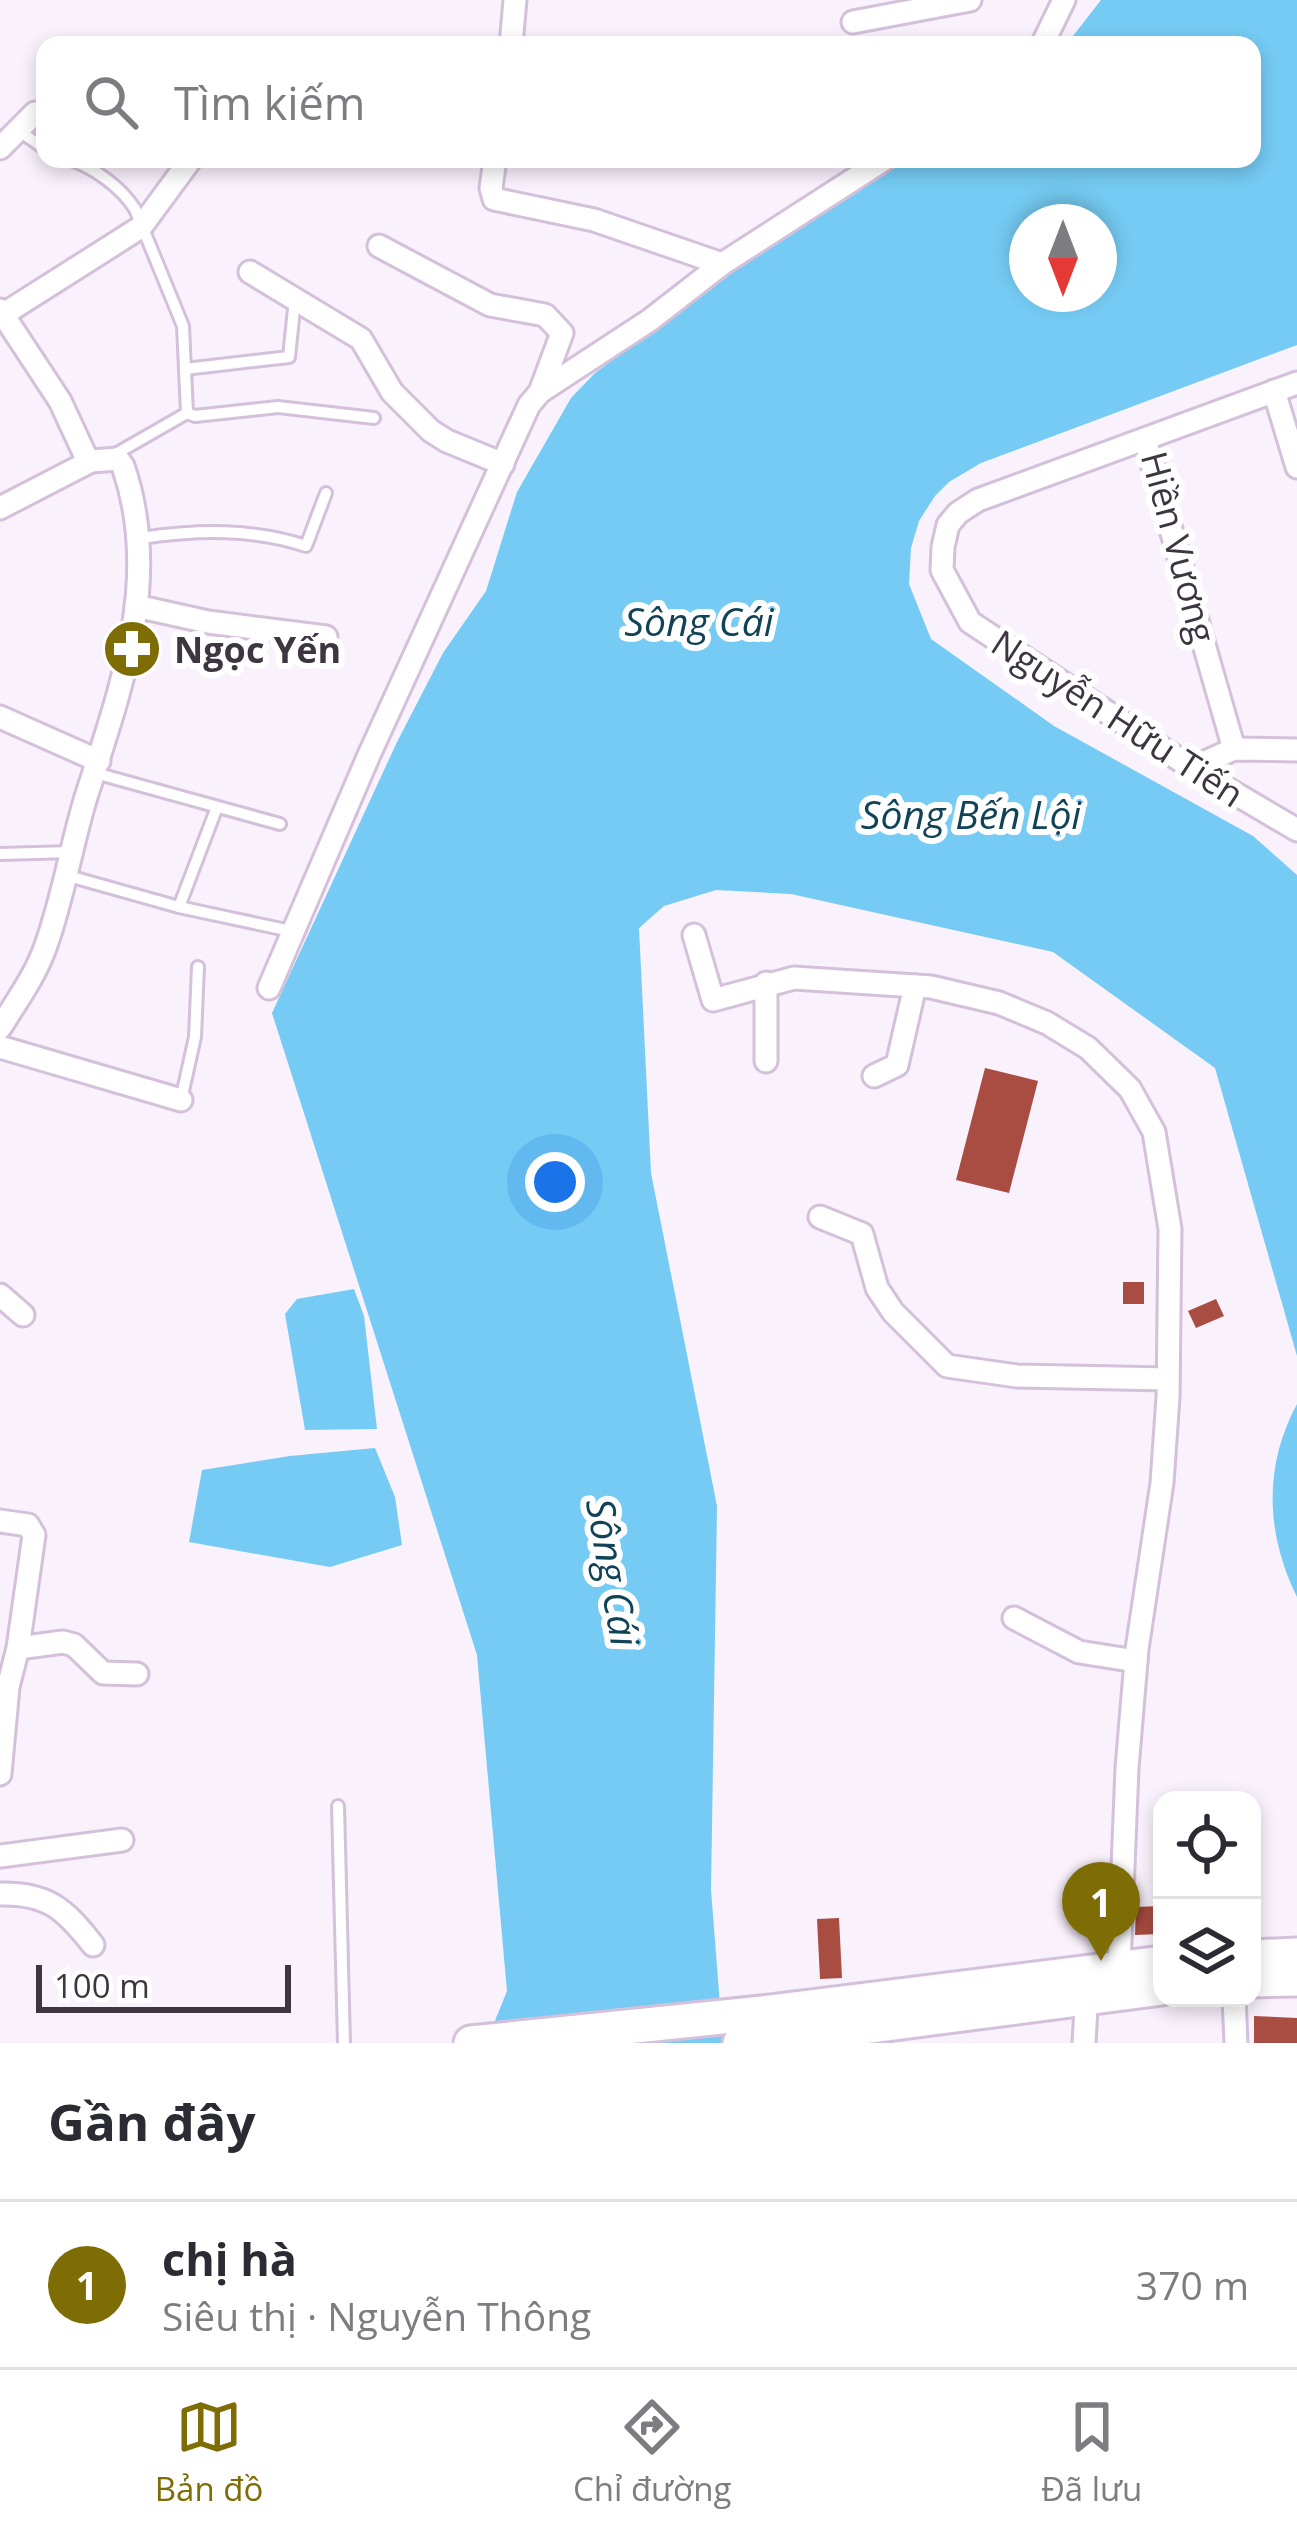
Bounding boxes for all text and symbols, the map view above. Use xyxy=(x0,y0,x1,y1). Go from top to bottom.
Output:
search box xyxy=(36,36,1261,168)
icon: search xyxy=(78,69,144,135)
text: Tìm kiếm xyxy=(174,72,365,133)
north arrow xyxy=(1009,204,1117,312)
street label: Hiền Vương xyxy=(1130,446,1228,648)
water label: Sông Cái xyxy=(624,594,775,647)
pharmacy icon: Ngọc Yến xyxy=(101,618,163,680)
street label: Nguyễn Hữu Tiến xyxy=(982,618,1254,818)
place label: Ngọc Yến xyxy=(174,625,341,674)
water label: Sông Bến Lội xyxy=(861,787,1082,840)
your location xyxy=(525,1152,585,1212)
water label: Sông Cái xyxy=(575,1494,653,1651)
map controls xyxy=(1153,1791,1261,2007)
button: locate xyxy=(1153,1791,1261,1899)
pin: 1 xyxy=(1062,1862,1140,1961)
button: layers xyxy=(1153,1899,1261,2007)
scale bar xyxy=(36,1959,291,2012)
text: 100 m xyxy=(54,1963,150,2008)
text: Gần đây xyxy=(48,2086,255,2156)
text: chị hà xyxy=(162,2228,297,2289)
text: 1 xyxy=(76,2258,98,2311)
text: 370 m xyxy=(1136,2258,1249,2311)
text: Siêu thị · Nguyễn Thông xyxy=(162,2289,591,2342)
tab: Bản đồ xyxy=(155,2394,263,2511)
tab: Chỉ đường xyxy=(573,2394,731,2511)
tab: Đã lưu xyxy=(1041,2394,1142,2511)

